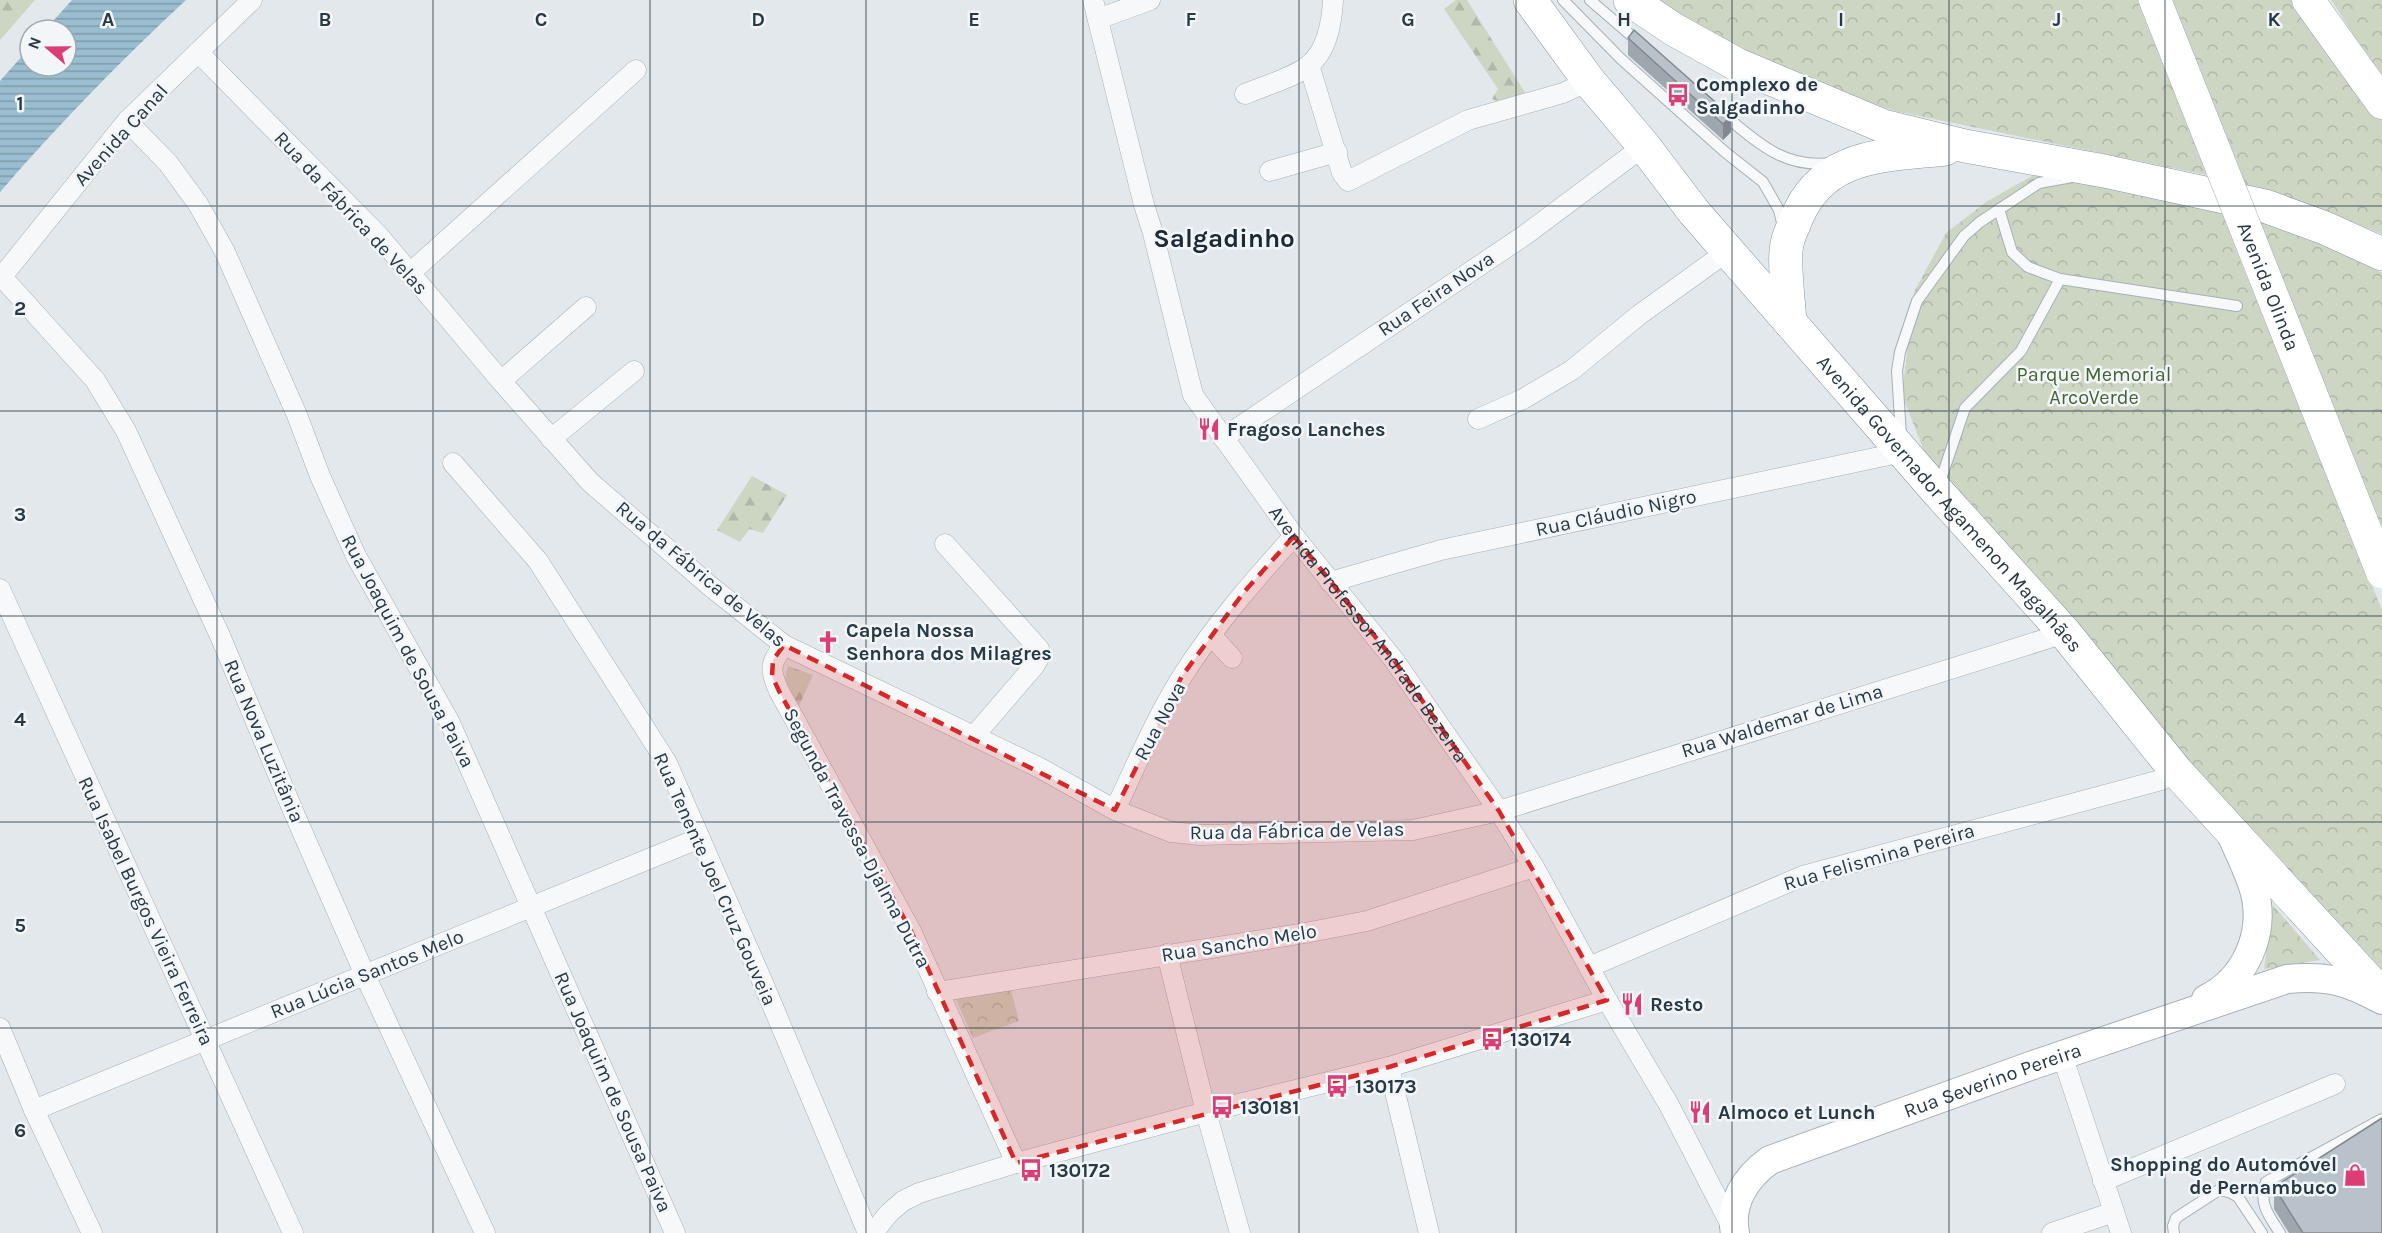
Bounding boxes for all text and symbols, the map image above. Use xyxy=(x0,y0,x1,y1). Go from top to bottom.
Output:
text: A xyxy=(102,8,115,31)
text: B xyxy=(319,8,331,31)
text: C xyxy=(535,8,547,31)
text: D xyxy=(751,8,765,31)
text: E xyxy=(968,8,980,31)
text: F xyxy=(1186,8,1197,31)
text: G xyxy=(1401,8,1415,31)
text: H xyxy=(1617,8,1631,31)
text: I xyxy=(1838,8,1844,31)
text: J xyxy=(2053,8,2061,31)
text: K xyxy=(2267,8,2281,31)
north arrow xyxy=(18,18,78,78)
text: N xyxy=(23,34,45,52)
place label: Complexo de Salgadinho xyxy=(1696,73,1818,119)
street label: Avenida Canal xyxy=(69,79,173,191)
bus stop icon: Complexo de Salgadinho xyxy=(1665,82,1691,108)
text: 1 xyxy=(16,92,24,115)
street label: Rua da Fábrica de Velas xyxy=(269,127,433,299)
street label: Avenida Olinda xyxy=(2233,219,2304,354)
district label: Salgadinho xyxy=(1153,223,1295,254)
street label: Rua Feira Nova xyxy=(1374,247,1498,341)
text: 2 xyxy=(14,297,26,320)
street label: Avenida Governador Agamenon Magalhães xyxy=(1812,350,2087,657)
park label: Parque Memorial ArcoVerde xyxy=(2017,363,2171,409)
restaurant icon: Fragoso Lanches xyxy=(1196,416,1222,442)
place label: Fragoso Lanches xyxy=(1227,418,1386,441)
street label: Rua Cláudio Nigro xyxy=(1534,485,1698,541)
street label: Rua da Fábrica de Velas xyxy=(611,496,791,652)
street label: Avenida Professor Andrade Bezerra xyxy=(1264,501,1473,767)
text: 3 xyxy=(14,503,26,526)
street label: Rua Joaquim de Sousa Paiva xyxy=(337,530,479,772)
place label: Capela Nossa Senhora dos Milagres xyxy=(846,619,1052,665)
church icon: Capela Nossa Senhora dos Milagres xyxy=(815,629,841,655)
street label: Rua Nova Luzitânia xyxy=(219,656,309,826)
street label: Rua Nova xyxy=(1130,678,1190,764)
street label: Rua Waldemar de Lima xyxy=(1678,679,1886,763)
street label: Segunda Travessa Djalma Dutra xyxy=(779,704,935,972)
text: 4 xyxy=(14,708,26,731)
street label: Rua Tenente Joel Cruz Gouveia xyxy=(649,749,781,1009)
street label: Rua Isabel Burgos Vieira Ferreira xyxy=(73,773,219,1049)
street label: Rua da Fábrica de Velas xyxy=(1189,818,1405,844)
street label: Rua Felismina Pereira xyxy=(1781,819,1977,895)
text: 5 xyxy=(14,914,26,937)
street label: Rua Sancho Melo xyxy=(1160,919,1318,967)
street label: Rua Lúcia Santos Melo xyxy=(267,925,467,1023)
street label: Rua Joaquim de Sousa Paiva xyxy=(549,968,677,1216)
restaurant icon: Resto xyxy=(1619,991,1645,1017)
place label: Resto xyxy=(1650,993,1703,1016)
bus stop icon: 130174 xyxy=(1479,1026,1505,1052)
place label: 130174 xyxy=(1510,1028,1571,1051)
street label: Rua Severino Pereira xyxy=(1900,1038,2084,1122)
bus stop icon: 130173 xyxy=(1324,1073,1350,1099)
place label: 130173 xyxy=(1355,1075,1417,1098)
bus stop icon: 130181 xyxy=(1209,1094,1235,1120)
place label: 130181 xyxy=(1240,1096,1299,1119)
restaurant icon: Almoco et Lunch xyxy=(1687,1099,1713,1125)
place label: Almoco et Lunch xyxy=(1718,1101,1875,1124)
text: 6 xyxy=(14,1119,26,1142)
place label: Shopping do Automóvel de Pernambuco xyxy=(2110,1153,2337,1199)
bus stop icon: 130172 xyxy=(1018,1157,1044,1183)
place label: 130172 xyxy=(1049,1159,1110,1182)
shop icon: Shopping do Automóvel de Pernambuco xyxy=(2342,1162,2368,1188)

